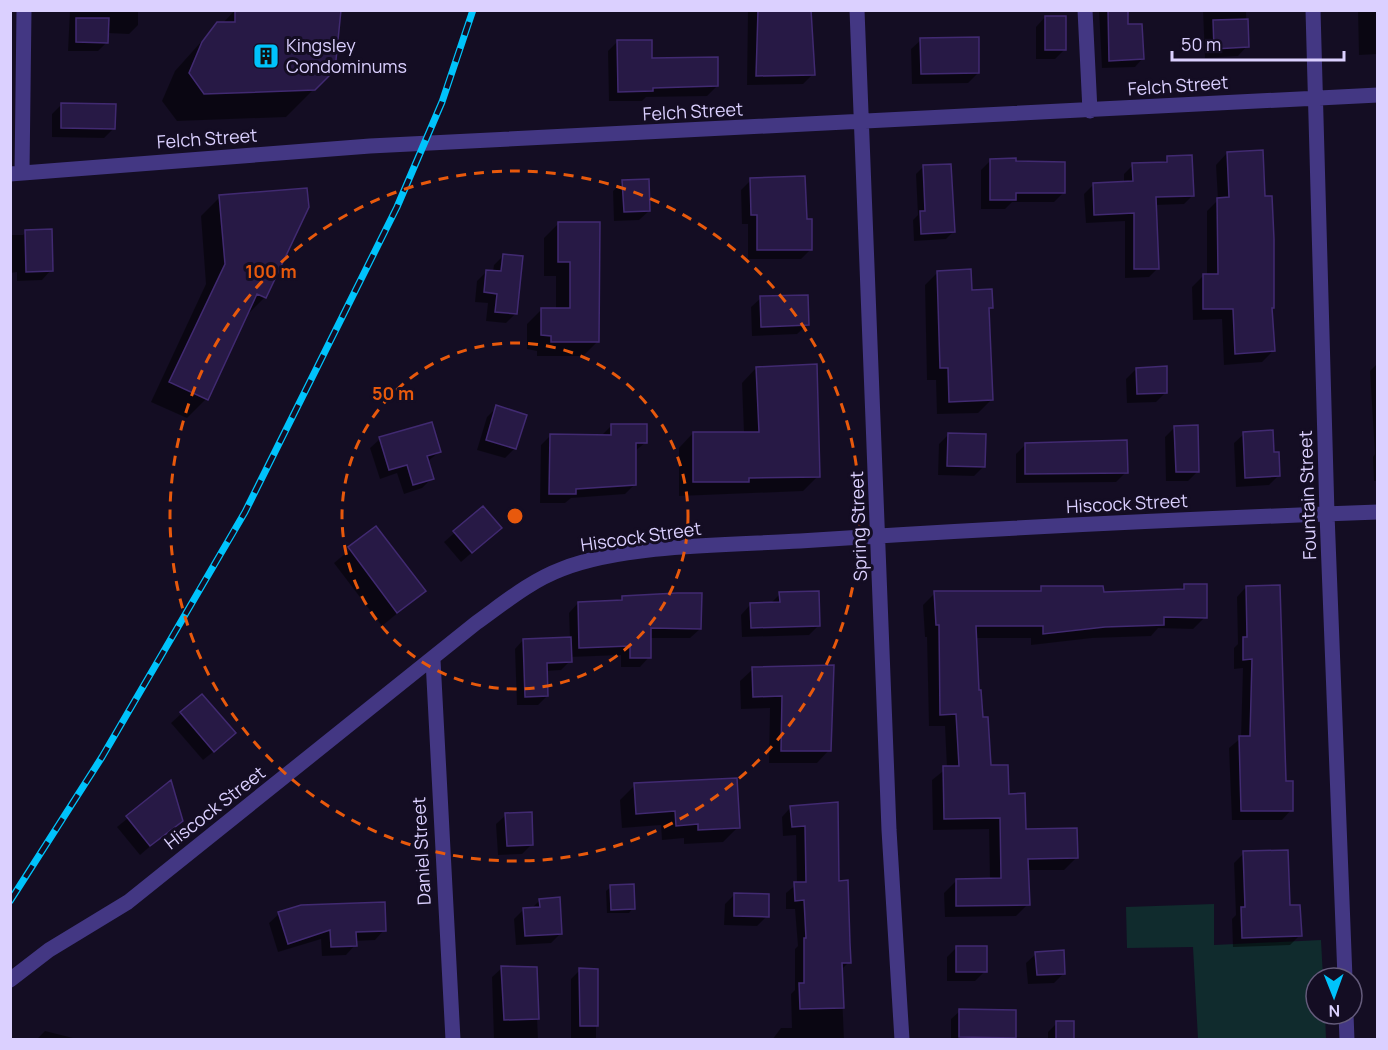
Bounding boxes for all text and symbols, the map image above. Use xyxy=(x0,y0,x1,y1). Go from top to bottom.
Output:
scale bar xyxy=(1172,24,1344,62)
text: 50 m xyxy=(1181,32,1221,56)
place label: Kingsley Condominums xyxy=(286,33,407,78)
building icon: Kingsley Condominums xyxy=(251,41,281,71)
street label: Felch Street xyxy=(1127,70,1229,100)
street label: Felch Street xyxy=(642,96,744,126)
street label: Felch Street xyxy=(156,123,258,153)
text: 100 m xyxy=(245,259,297,283)
text: 50 m xyxy=(372,381,414,405)
street label: Fountain Street xyxy=(1293,430,1321,560)
street label: Spring Street xyxy=(844,471,872,582)
street label: Hiscock Street xyxy=(1066,488,1188,518)
centre of rings xyxy=(505,506,525,526)
street label: Hiscock Street xyxy=(579,516,703,556)
street label: Hiscock Street xyxy=(159,760,270,854)
street label: Daniel Street xyxy=(406,796,436,906)
north arrow xyxy=(1304,966,1364,1026)
text: N xyxy=(1328,1000,1340,1022)

